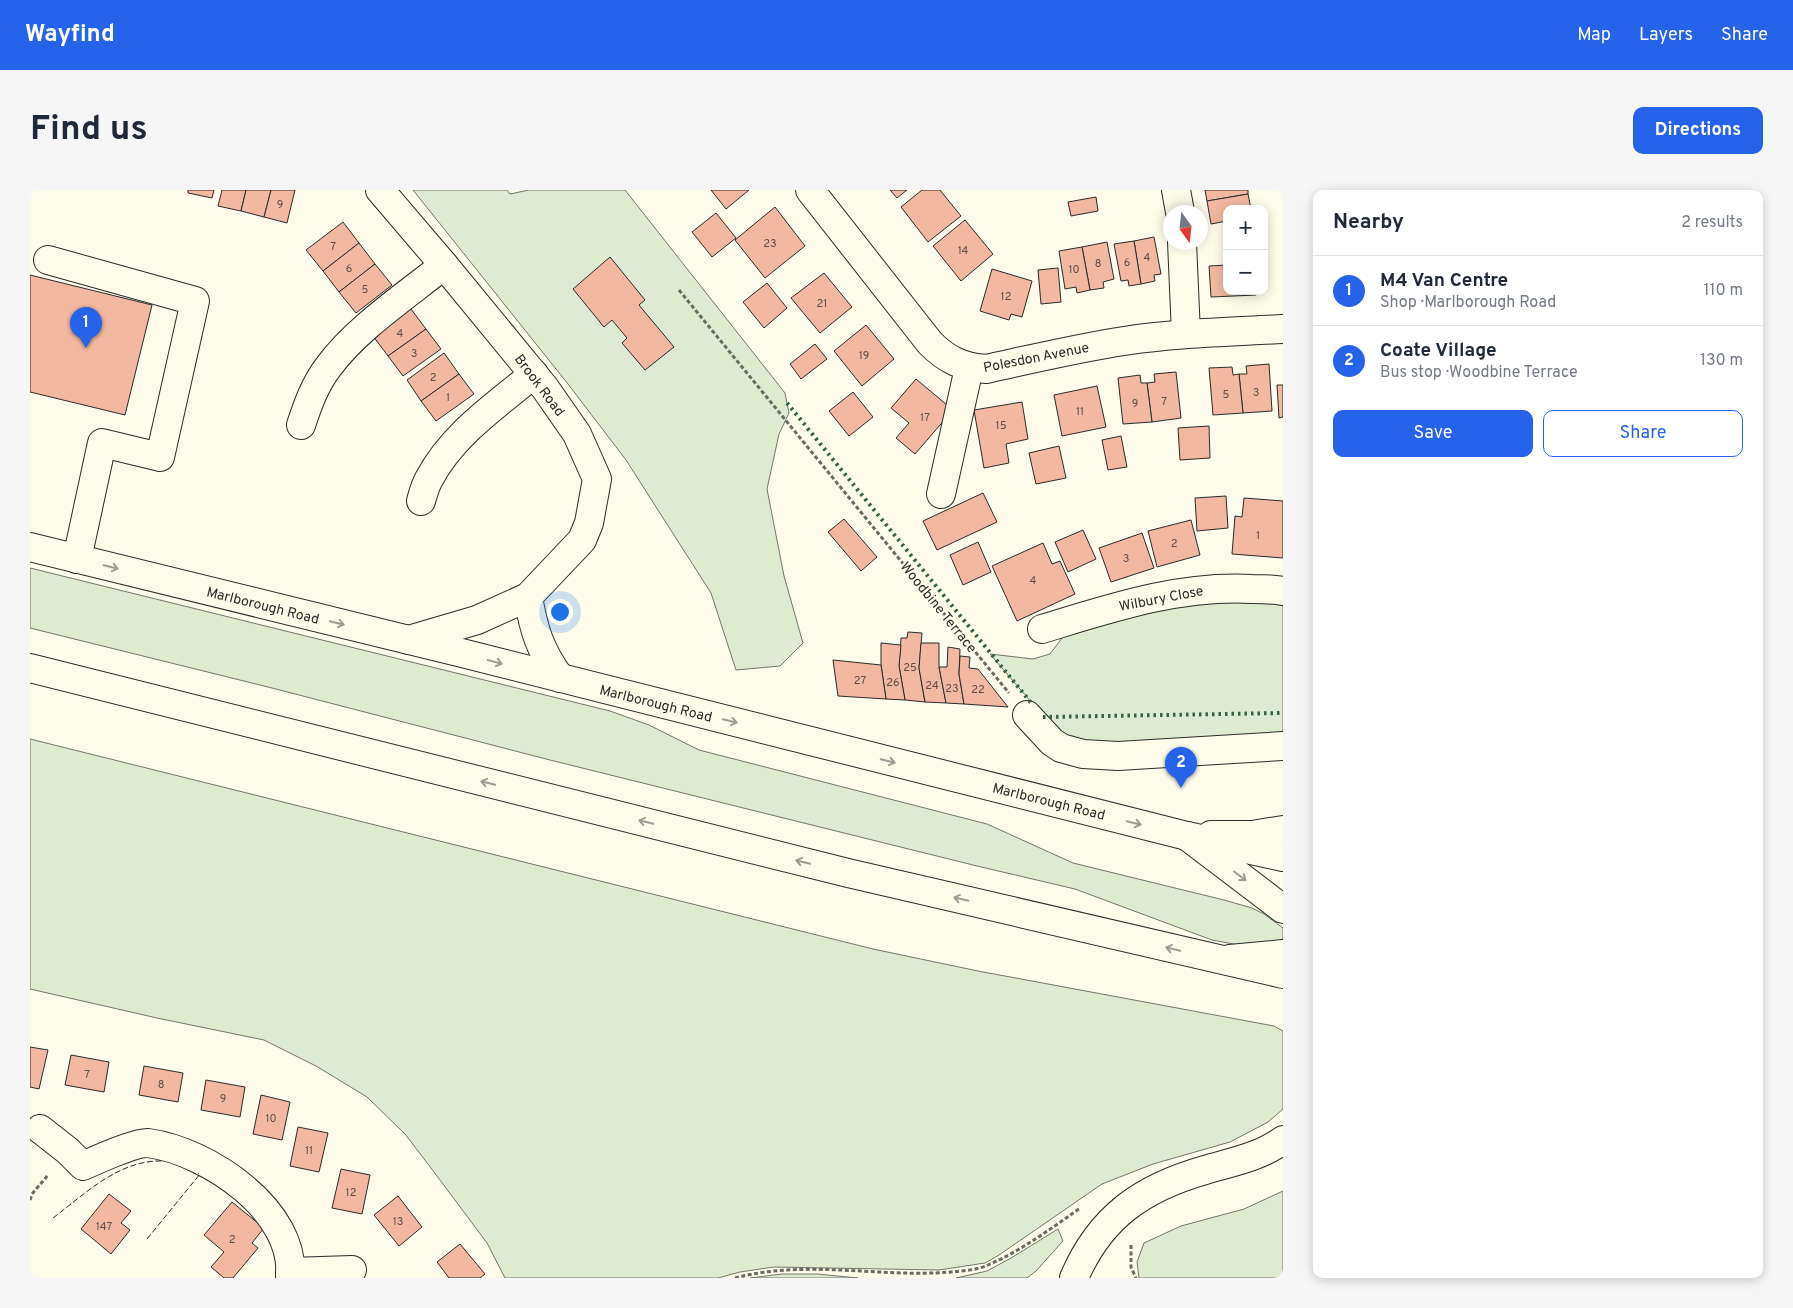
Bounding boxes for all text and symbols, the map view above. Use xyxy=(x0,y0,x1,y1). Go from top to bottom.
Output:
text: Wayfind xyxy=(25,20,115,50)
text: Map xyxy=(1577,24,1611,47)
text: Layers xyxy=(1639,24,1693,47)
text: Share xyxy=(1721,24,1768,47)
button: Directions xyxy=(1633,107,1763,154)
text: Find us xyxy=(30,108,148,152)
house number: 9 xyxy=(277,198,283,212)
north arrow xyxy=(1163,205,1208,250)
map controls xyxy=(1223,205,1268,295)
button: + xyxy=(1223,205,1268,250)
text: Nearby xyxy=(1333,209,1404,236)
text: 2 results xyxy=(1681,213,1743,233)
house number: 23 xyxy=(763,237,777,251)
house number: 7 xyxy=(330,240,336,254)
house number: 14 xyxy=(958,244,969,258)
button: − xyxy=(1223,250,1268,295)
house number: 4 xyxy=(1144,251,1151,265)
house number: 6 xyxy=(1124,256,1130,270)
house number: 8 xyxy=(1095,257,1101,271)
house number: 6 xyxy=(346,262,352,276)
house number: 10 xyxy=(1068,263,1080,277)
text: M4 Van Centre xyxy=(1380,269,1508,293)
text: 1 xyxy=(1346,281,1352,301)
text: 110 m xyxy=(1703,281,1743,301)
house number: 5 xyxy=(362,283,369,297)
house number: 12 xyxy=(1001,290,1011,304)
text: Shop · Marlborough Road xyxy=(1380,293,1556,313)
house number: 21 xyxy=(817,297,827,311)
pin: 1 xyxy=(70,307,102,348)
house number: 4 xyxy=(397,327,404,341)
text: Coate Village xyxy=(1380,339,1497,363)
street label: Polesdon Avenue xyxy=(982,340,1091,377)
house number: 3 xyxy=(411,347,417,361)
house number: 19 xyxy=(859,349,869,363)
text: 2 xyxy=(1344,351,1354,371)
text: 130 m xyxy=(1700,351,1743,371)
street label: Brook Road xyxy=(510,352,568,420)
text: Bus stop · Woodbine Terrace xyxy=(1380,363,1578,383)
house number: 2 xyxy=(430,371,436,385)
house number: 3 xyxy=(1253,386,1259,400)
house number: 5 xyxy=(1223,388,1230,402)
house number: 1 xyxy=(446,391,450,405)
house number: 7 xyxy=(1161,395,1167,409)
house number: 9 xyxy=(1132,397,1138,411)
house number: 11 xyxy=(1076,405,1084,419)
button: Save xyxy=(1333,410,1533,457)
button: Share xyxy=(1543,410,1743,457)
house number: 17 xyxy=(920,411,930,425)
house number: 15 xyxy=(996,419,1007,433)
house number: 1 xyxy=(1256,529,1260,543)
house number: 2 xyxy=(1171,537,1177,551)
house number: 3 xyxy=(1123,552,1129,566)
street label: Woodbine Terrace xyxy=(896,559,980,657)
one-way arrow xyxy=(103,563,119,572)
house number: 4 xyxy=(1030,574,1037,588)
street label: Wilbury Close xyxy=(1118,583,1205,616)
street label: Marlborough Road xyxy=(205,584,321,629)
your location xyxy=(547,599,573,625)
one-way arrow xyxy=(329,619,345,628)
one-way arrow xyxy=(486,658,502,667)
house number: 25 xyxy=(903,661,917,675)
house number: 27 xyxy=(854,674,866,688)
house number: 26 xyxy=(886,676,900,690)
house number: 24 xyxy=(925,679,939,693)
street label: Marlborough Road xyxy=(598,682,714,727)
house number: 23 xyxy=(945,682,959,696)
house number: 22 xyxy=(971,683,985,697)
one-way arrow xyxy=(722,717,738,727)
pin: 2 xyxy=(1165,747,1197,788)
one-way arrow xyxy=(880,757,896,766)
one-way arrow xyxy=(480,777,496,787)
street label: Marlborough Road xyxy=(991,780,1107,825)
one-way arrow xyxy=(638,817,654,826)
one-way arrow xyxy=(1126,819,1142,828)
one-way arrow xyxy=(796,856,812,866)
one-way arrow xyxy=(1233,871,1247,881)
one-way arrow xyxy=(954,894,970,903)
one-way arrow xyxy=(1165,944,1181,953)
house number: 7 xyxy=(84,1068,90,1082)
house number: 8 xyxy=(158,1078,164,1092)
house number: 9 xyxy=(220,1092,226,1106)
house number: 10 xyxy=(265,1112,277,1126)
house number: 11 xyxy=(305,1144,313,1158)
house number: 12 xyxy=(346,1186,356,1200)
house number: 13 xyxy=(393,1215,403,1229)
house number: 147 xyxy=(96,1220,112,1234)
house number: 2 xyxy=(229,1233,235,1247)

